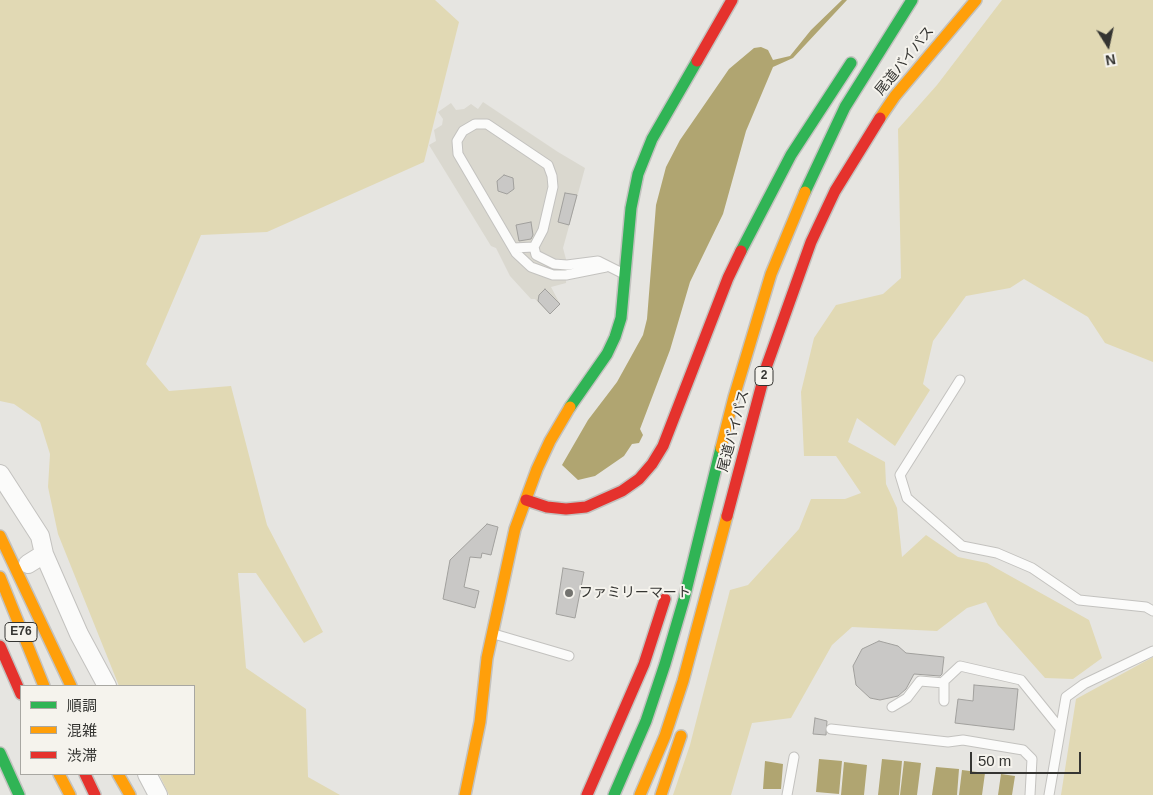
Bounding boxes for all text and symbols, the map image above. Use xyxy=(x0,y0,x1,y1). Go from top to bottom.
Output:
north arrow xyxy=(1083,20,1133,70)
street label: 尾道バイパス xyxy=(872,23,938,99)
text: N xyxy=(1104,51,1117,69)
road number: 2 xyxy=(755,366,773,386)
street label: 尾道バイパス xyxy=(715,388,753,474)
place label: ファミリーマート xyxy=(579,585,691,601)
marker: ファミリーマート xyxy=(563,587,575,599)
road number: E76 xyxy=(5,622,37,642)
legend xyxy=(20,685,195,775)
text: 順調 xyxy=(67,697,97,714)
text: 混雑 xyxy=(67,722,97,739)
scale bar xyxy=(973,742,1084,774)
text: 渋滞 xyxy=(67,747,97,764)
text: 50 m xyxy=(978,752,1011,769)

